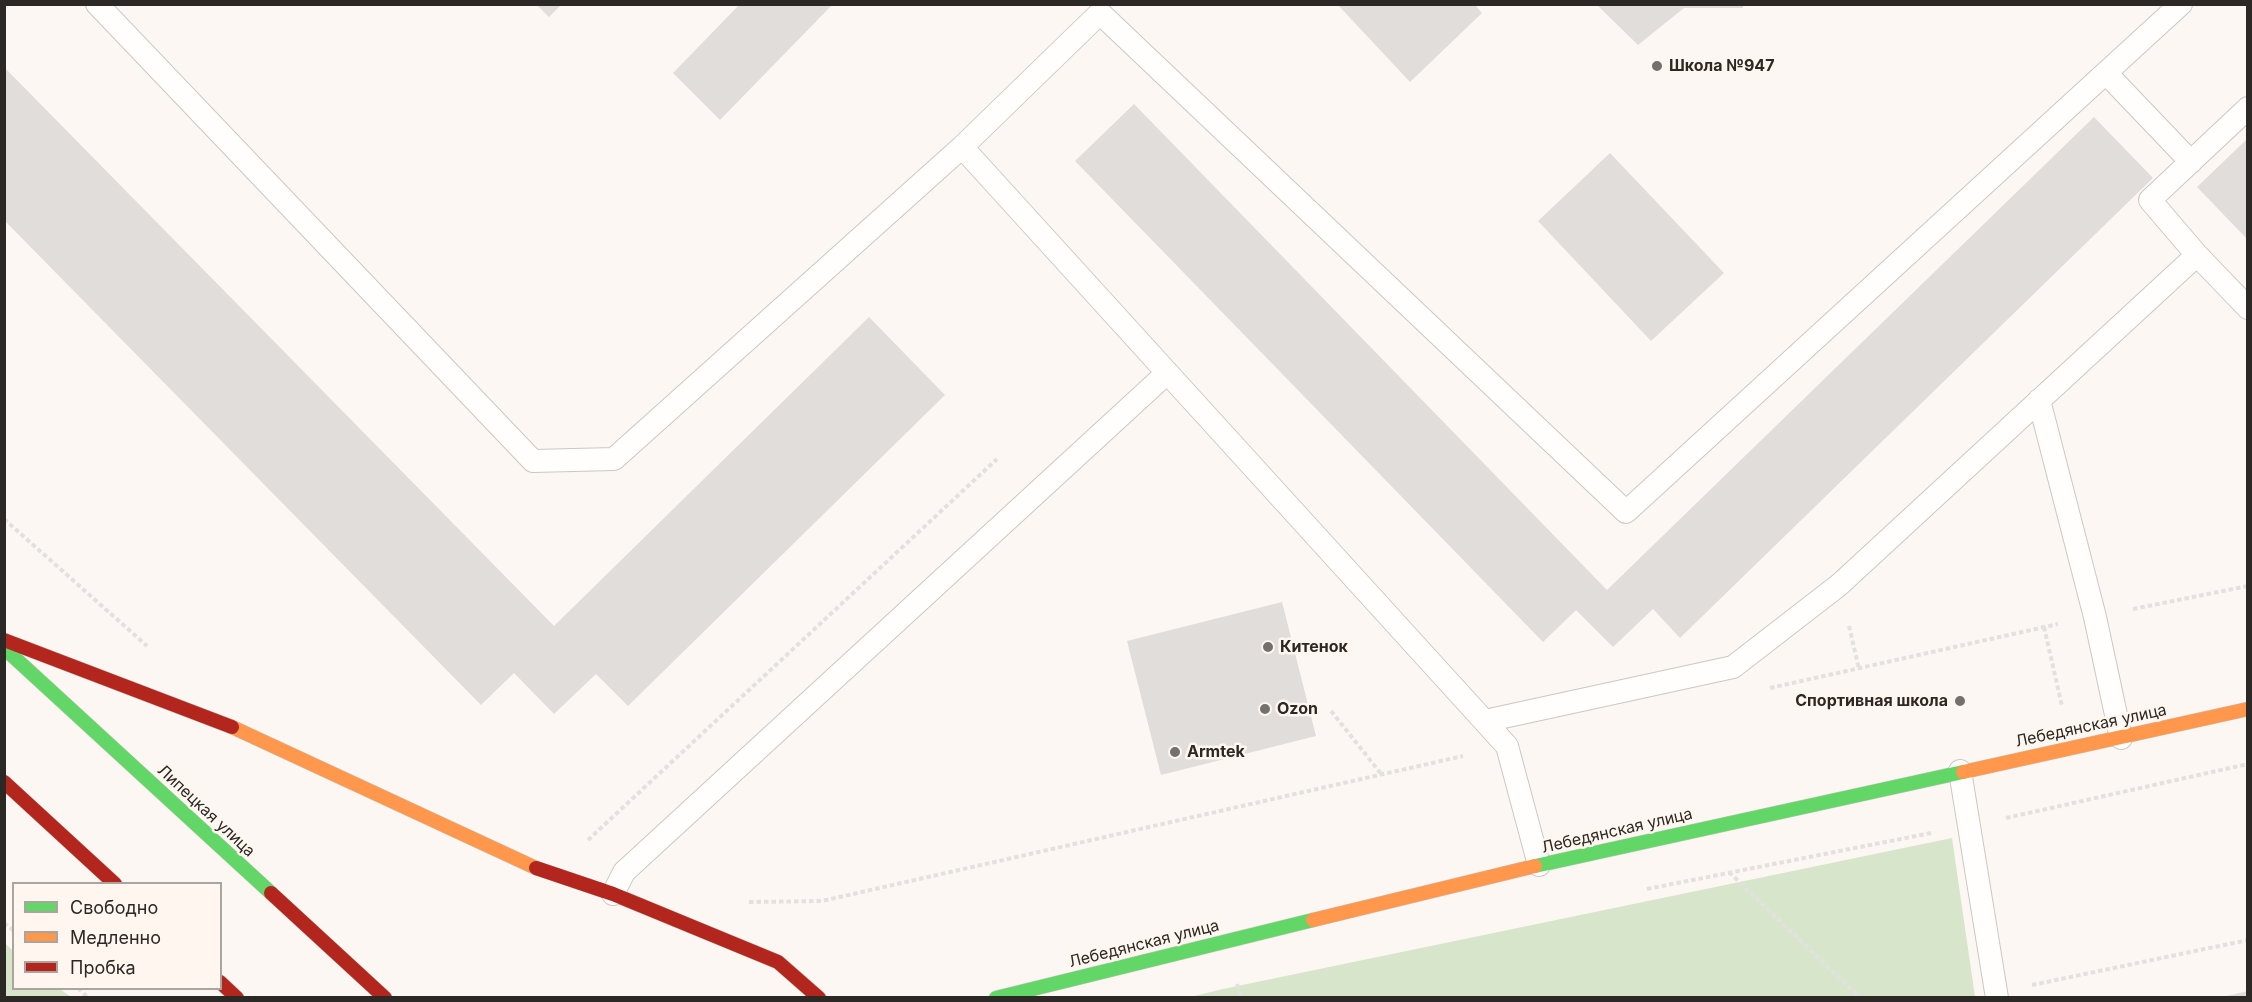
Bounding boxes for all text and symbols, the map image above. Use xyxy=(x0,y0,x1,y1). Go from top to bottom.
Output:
place label: Школа №947 xyxy=(1669,56,1774,76)
marker: Школа №947 xyxy=(1650,59,1664,73)
place label: Китенок xyxy=(1280,637,1348,657)
marker: Китенок xyxy=(1261,640,1275,654)
place label: Спортивная школа xyxy=(1795,691,1948,711)
marker: Спортивная школа xyxy=(1953,694,1967,708)
place label: Ozon xyxy=(1277,699,1318,719)
street label: Лебедянская улица xyxy=(2014,701,2168,751)
marker: Ozon xyxy=(1258,702,1272,716)
place label: Armtek xyxy=(1187,742,1245,762)
marker: Armtek xyxy=(1168,745,1182,759)
street label: Липецкая улица xyxy=(153,761,259,861)
street label: Лебедянская улица xyxy=(1540,804,1694,858)
legend xyxy=(12,882,222,990)
text: Свободно xyxy=(70,897,158,918)
street label: Лебедянская улица xyxy=(1067,916,1221,972)
text: Медленно xyxy=(70,927,161,948)
text: Пробка xyxy=(70,957,136,978)

